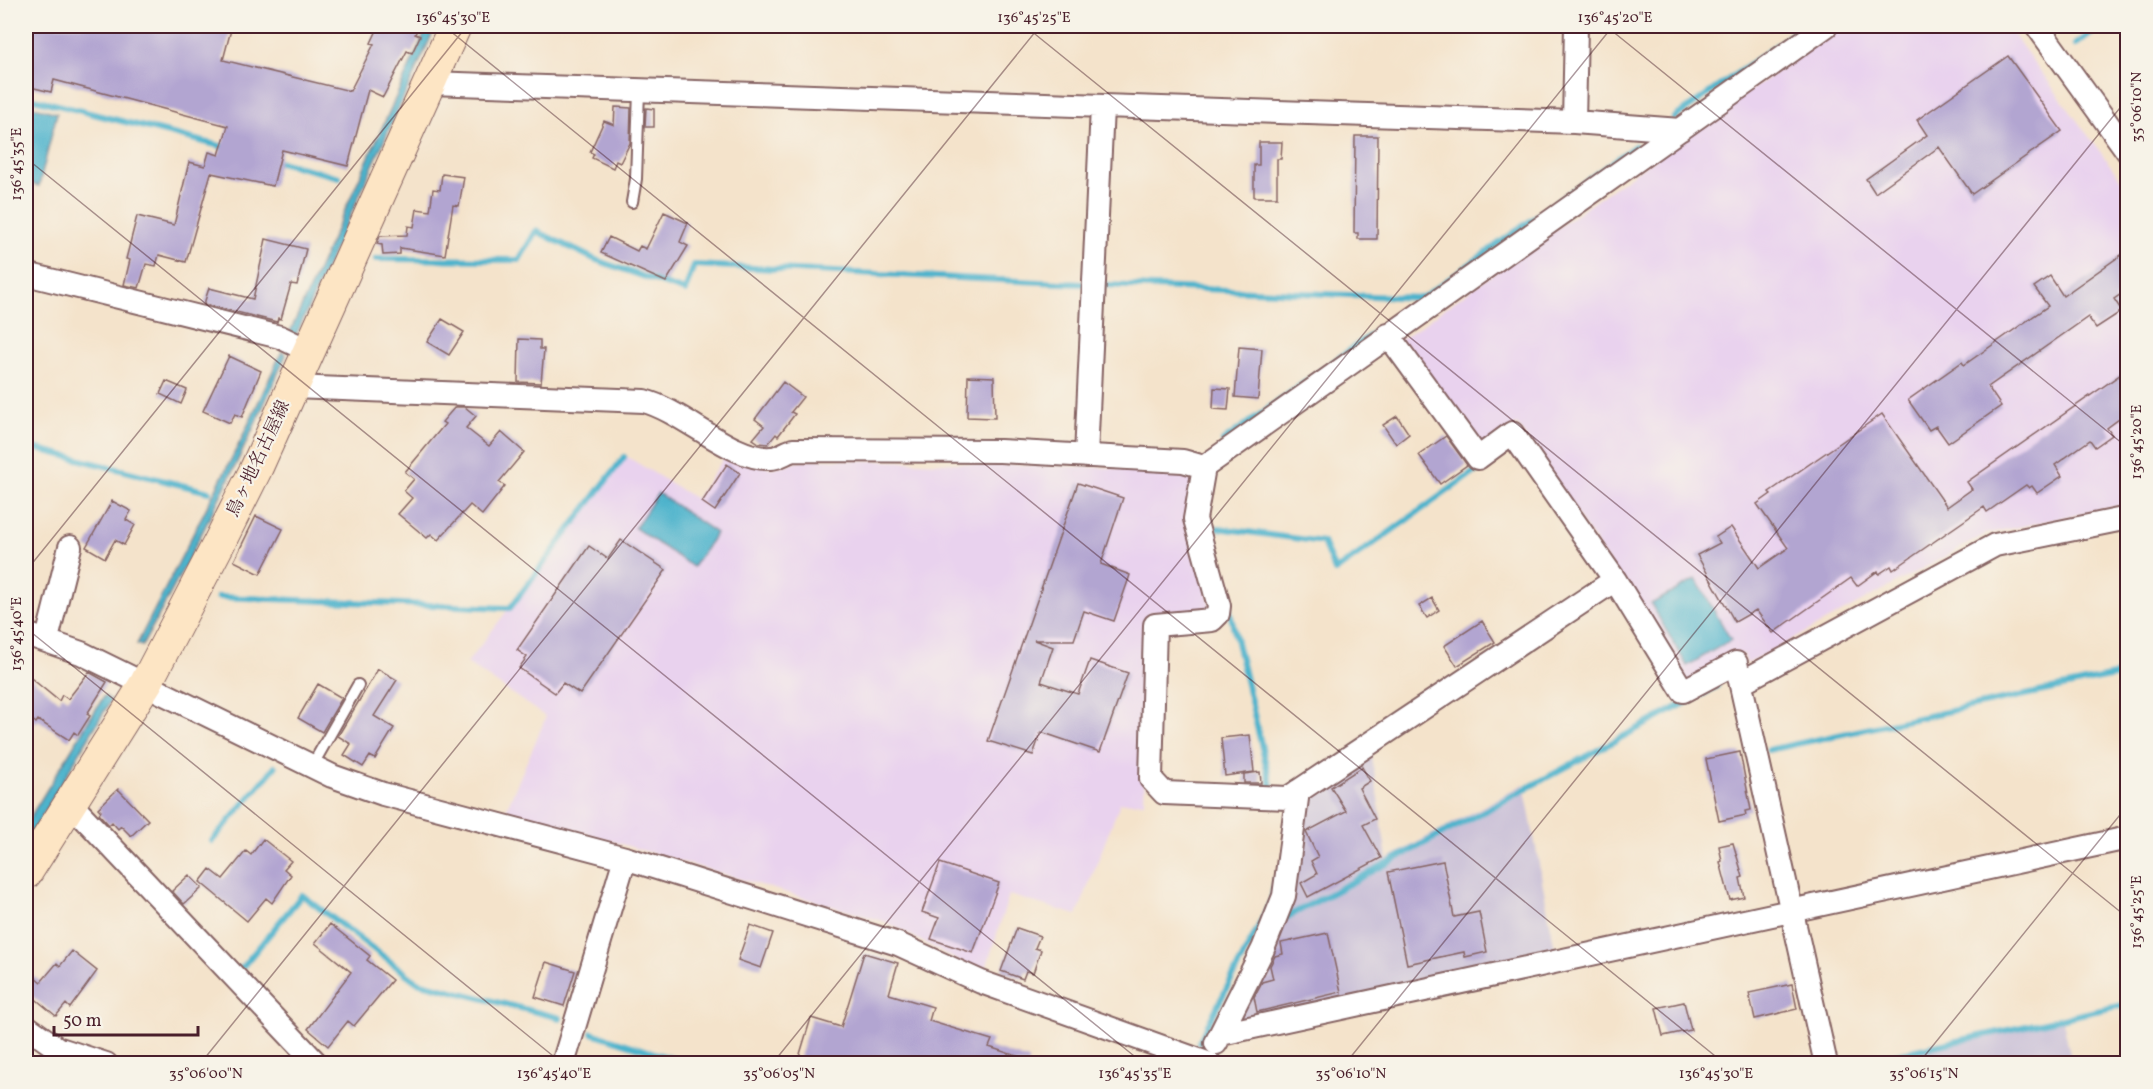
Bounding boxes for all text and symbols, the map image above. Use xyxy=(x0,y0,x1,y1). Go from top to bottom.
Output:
text: 136°45'30"E xyxy=(416,8,490,29)
text: 136°45'25"E xyxy=(997,8,1071,29)
text: 136°45'20"E xyxy=(1578,8,1652,29)
text: 35°06'10"N xyxy=(2127,72,2148,142)
text: 136°45'35"E xyxy=(7,127,28,201)
street label: 鳥ヶ地名古屋線 xyxy=(221,397,297,521)
text: 136°45'20"E xyxy=(2127,405,2148,479)
text: 136°45'40"E xyxy=(7,597,28,671)
text: 136°45'25"E xyxy=(2127,875,2148,949)
scale bar xyxy=(54,999,198,1037)
text: 50 m xyxy=(63,1009,102,1034)
text: 35°06'00"N xyxy=(169,1064,243,1085)
text: 136°45'40"E xyxy=(517,1064,591,1085)
text: 35°06'05"N xyxy=(743,1064,815,1085)
text: 136°45'35"E xyxy=(1098,1064,1172,1085)
text: 35°06'10"N xyxy=(1316,1064,1386,1085)
text: 136°45'30"E xyxy=(1679,1064,1753,1085)
text: 35°06'15"N xyxy=(1889,1064,1959,1085)

